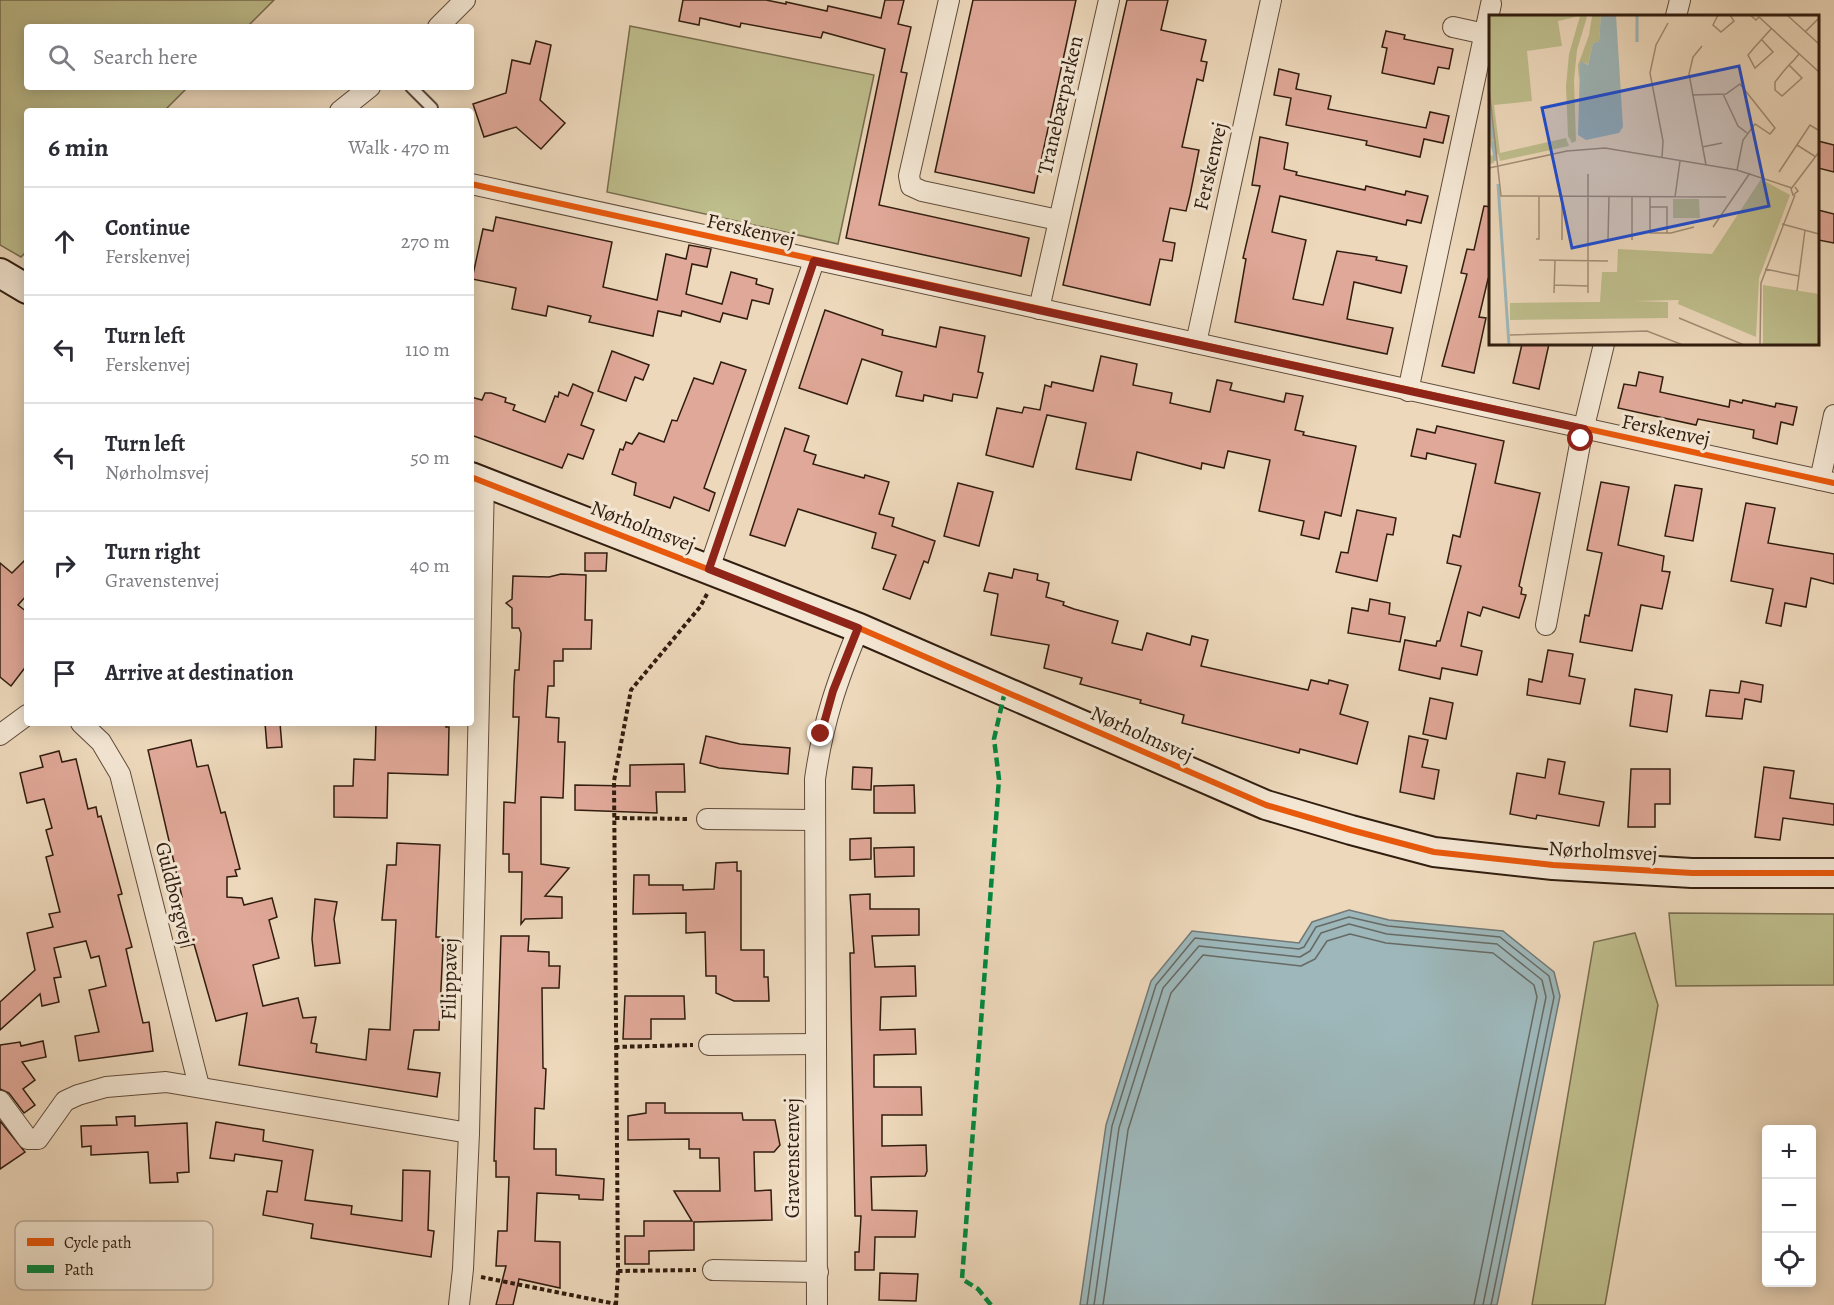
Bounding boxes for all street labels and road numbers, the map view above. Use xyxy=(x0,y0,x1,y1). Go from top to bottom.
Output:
street label: Tranebærparken xyxy=(1030,33,1090,177)
street label: Ferskenvej xyxy=(1186,119,1234,213)
street label: Ferskenvej xyxy=(704,206,798,254)
street label: Ferskenvej xyxy=(1619,407,1713,453)
street label: Nørholmsvej xyxy=(587,493,699,559)
street label: Nørholmsvej xyxy=(1086,699,1198,769)
street label: Nørholmsvej xyxy=(1548,834,1658,868)
street label: Guldborgvej xyxy=(149,839,201,947)
street label: Filippavej xyxy=(434,937,464,1021)
street label: Gravenstenvej xyxy=(778,1098,806,1218)

